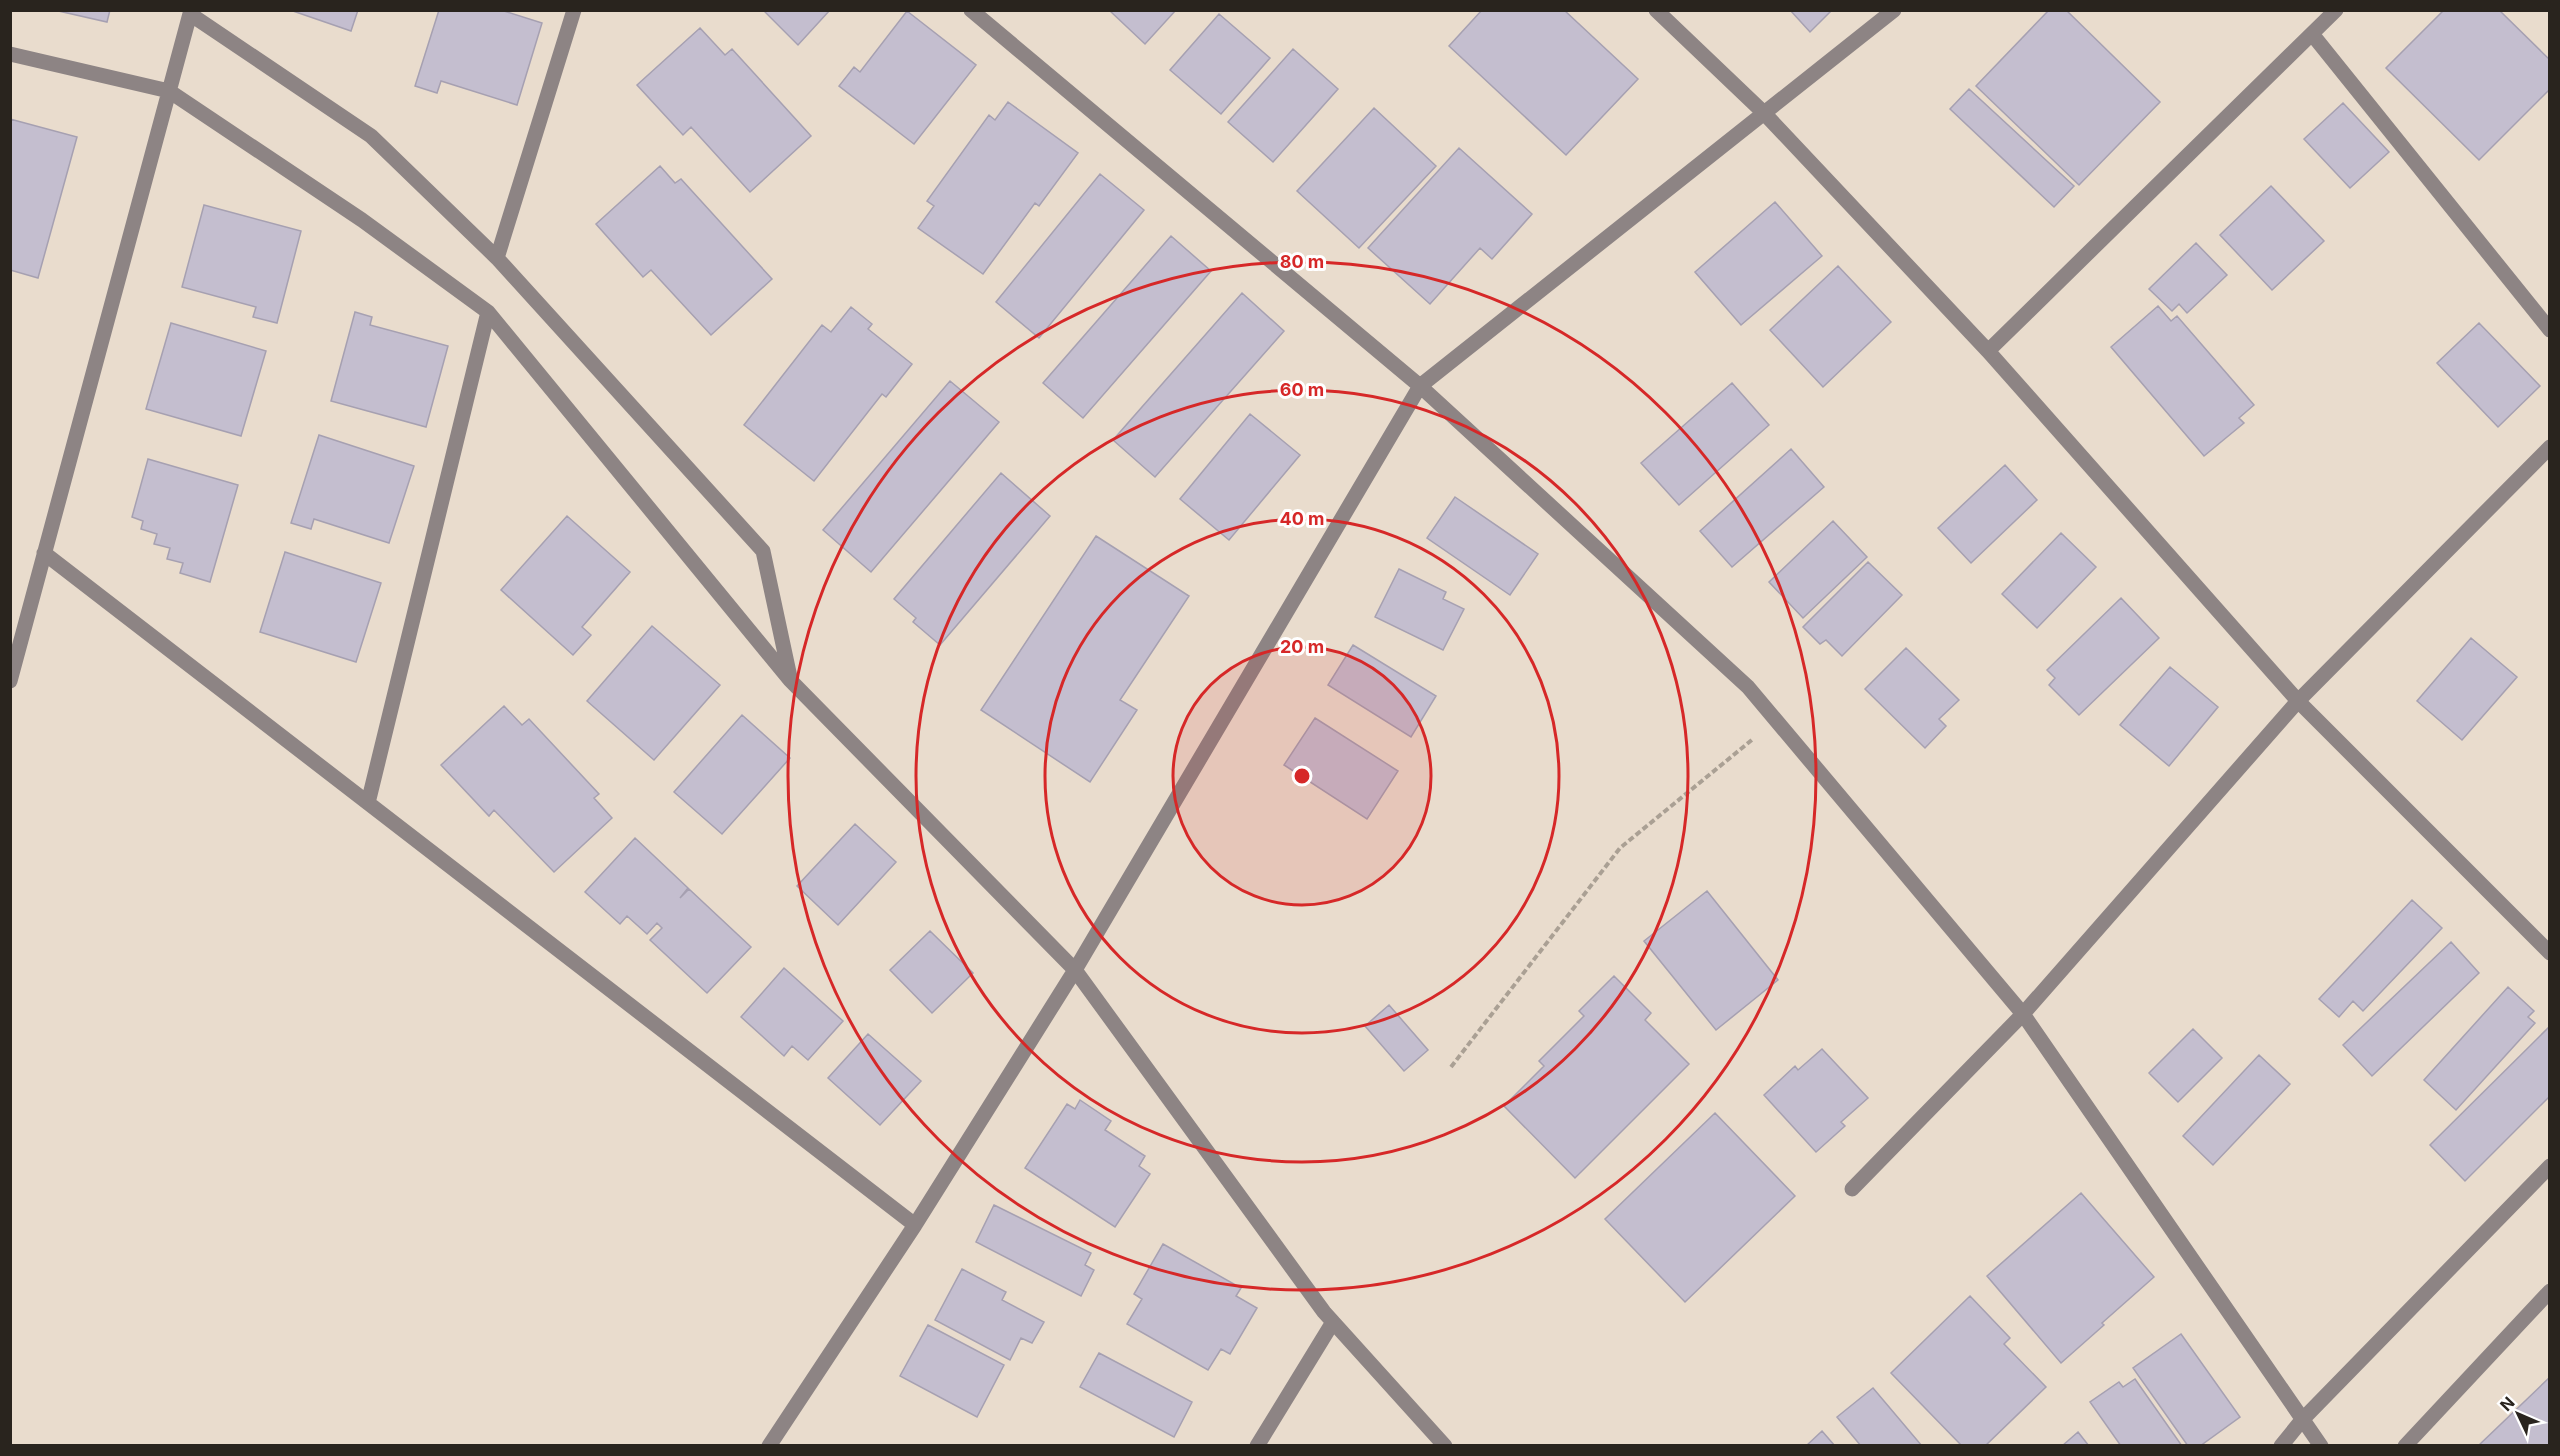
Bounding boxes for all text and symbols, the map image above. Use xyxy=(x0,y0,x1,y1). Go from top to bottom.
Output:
text: 80 m xyxy=(1280,251,1324,272)
text: 60 m xyxy=(1280,379,1324,400)
text: 40 m xyxy=(1280,508,1325,529)
text: 20 m xyxy=(1280,636,1324,657)
centre of rings xyxy=(1292,766,1312,786)
north arrow xyxy=(2488,1384,2548,1444)
text: N xyxy=(2496,1392,2519,1415)

